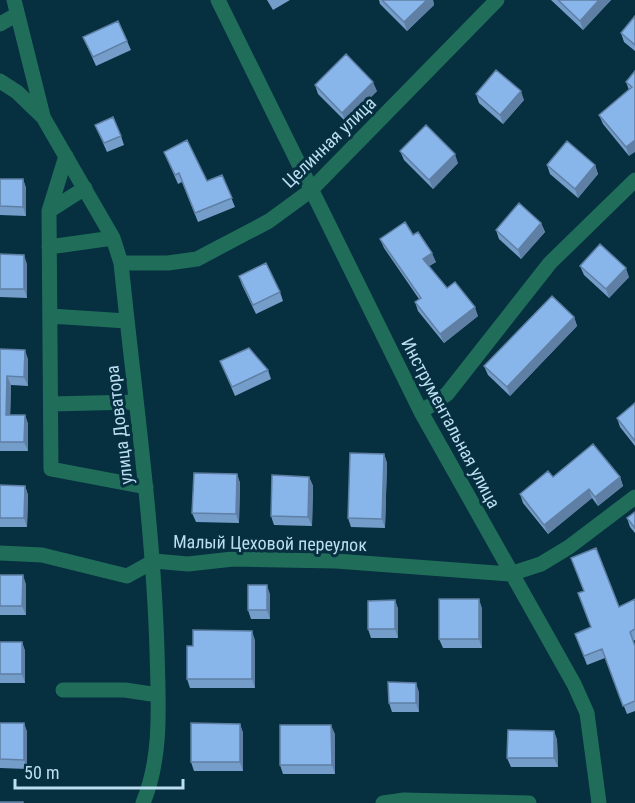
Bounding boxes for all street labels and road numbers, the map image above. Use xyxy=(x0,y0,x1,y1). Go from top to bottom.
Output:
street label: Целинная улица xyxy=(278,92,380,192)
street label: Инструментальная улица xyxy=(397,334,505,512)
street label: улица Доватора xyxy=(101,364,137,486)
street label: Малый Цеховой переулок xyxy=(173,531,367,555)

